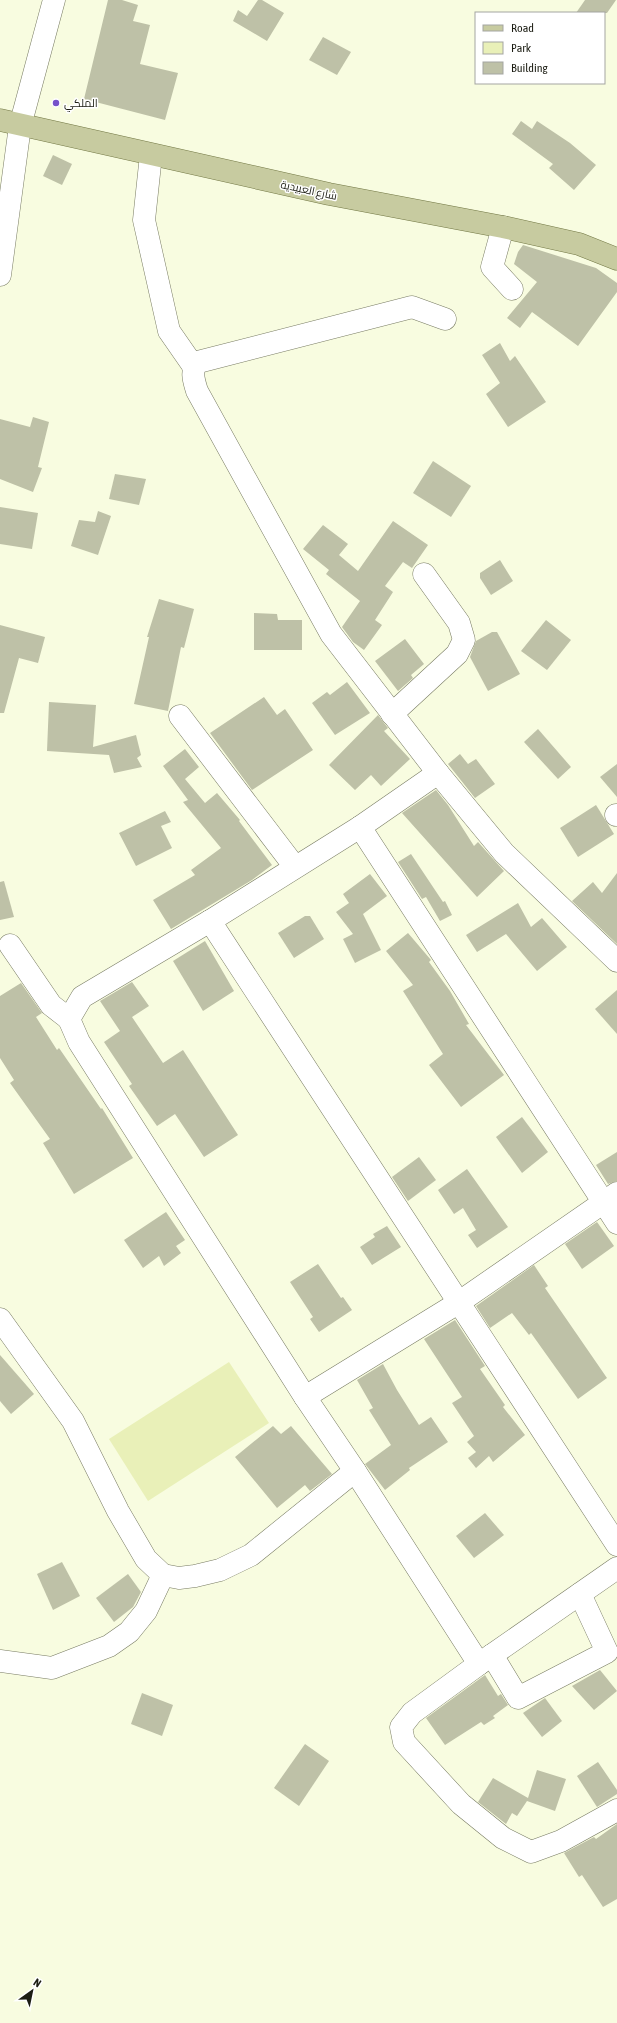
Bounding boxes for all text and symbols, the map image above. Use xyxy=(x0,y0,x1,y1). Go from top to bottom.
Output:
legend xyxy=(475,12,605,84)
text: Road xyxy=(511,21,534,35)
text: Park xyxy=(511,41,532,55)
text: Building xyxy=(511,61,549,75)
place label: الملكي xyxy=(64,97,98,112)
marker: الملكي xyxy=(51,98,61,108)
street label: شارع العبيدية xyxy=(279,178,338,204)
north arrow xyxy=(12,1971,52,2011)
text: N xyxy=(31,1976,43,1989)

